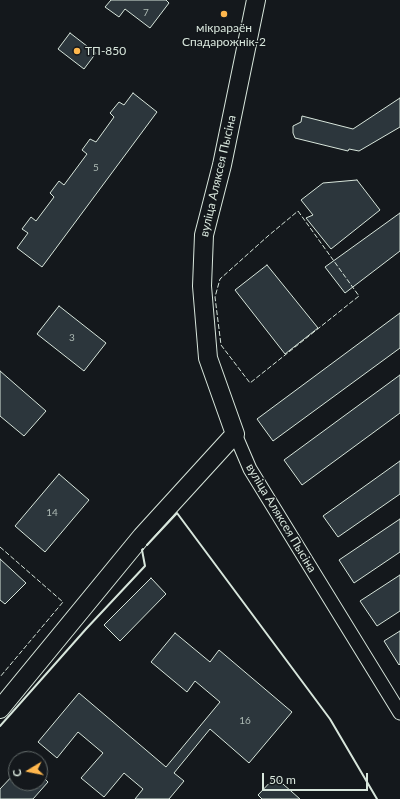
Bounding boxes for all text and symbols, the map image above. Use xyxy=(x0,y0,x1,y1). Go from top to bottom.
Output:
house number: 7 xyxy=(143,7,149,19)
marker: мікрараён Спадарожнік-2 xyxy=(219,9,229,19)
place label: мікрараён Спадарожнік-2 xyxy=(182,21,266,49)
place label: ТП-850 xyxy=(85,44,126,58)
marker: ТП-850 xyxy=(72,46,82,56)
street label: вуліца Аляксея Пысіна xyxy=(197,114,239,238)
house number: 5 xyxy=(93,162,99,174)
house number: 3 xyxy=(69,332,75,344)
street label: вуліца Аляксея Пысіна xyxy=(243,461,319,575)
house number: 14 xyxy=(46,507,58,519)
house number: 16 xyxy=(239,715,251,727)
north arrow xyxy=(8,751,48,791)
scale bar xyxy=(264,765,370,791)
text: С xyxy=(10,768,24,778)
text: 50 m xyxy=(269,772,296,787)

